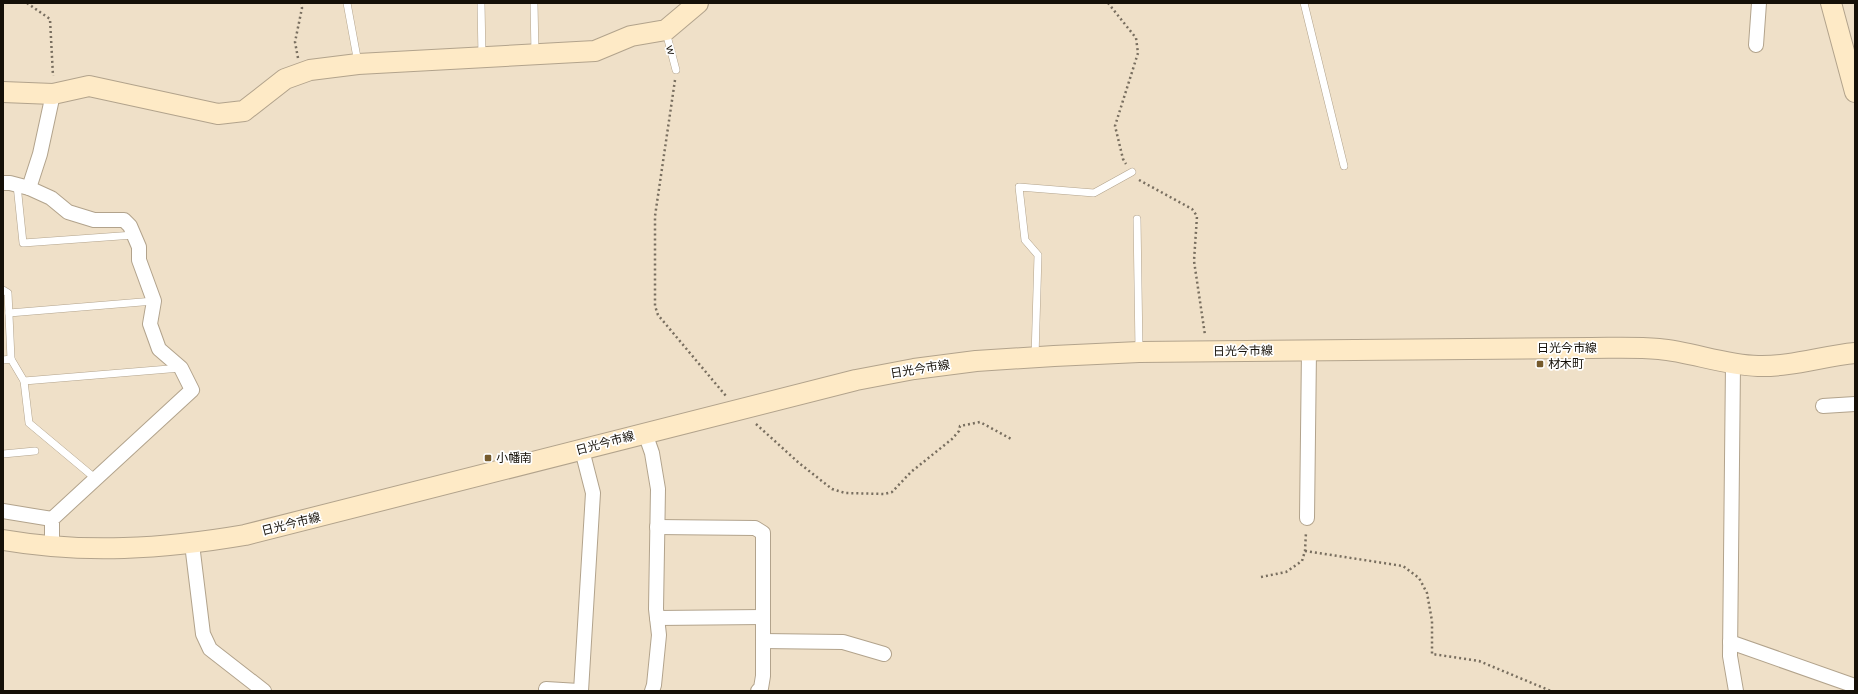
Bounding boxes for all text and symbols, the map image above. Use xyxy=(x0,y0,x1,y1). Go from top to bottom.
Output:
street label: w xyxy=(663,43,679,57)
street label: 日光今市線 xyxy=(1537,341,1597,355)
street label: 日光今市線 xyxy=(1213,343,1273,359)
street label: 日光今市線 xyxy=(889,357,951,381)
place label: 材木町 xyxy=(1548,357,1584,371)
marker: 材木町 xyxy=(1535,359,1545,369)
street label: 日光今市線 xyxy=(574,428,636,458)
place label: 小幡南 xyxy=(496,451,532,465)
marker: 小幡南 xyxy=(483,453,493,463)
street label: 日光今市線 xyxy=(260,510,322,538)

